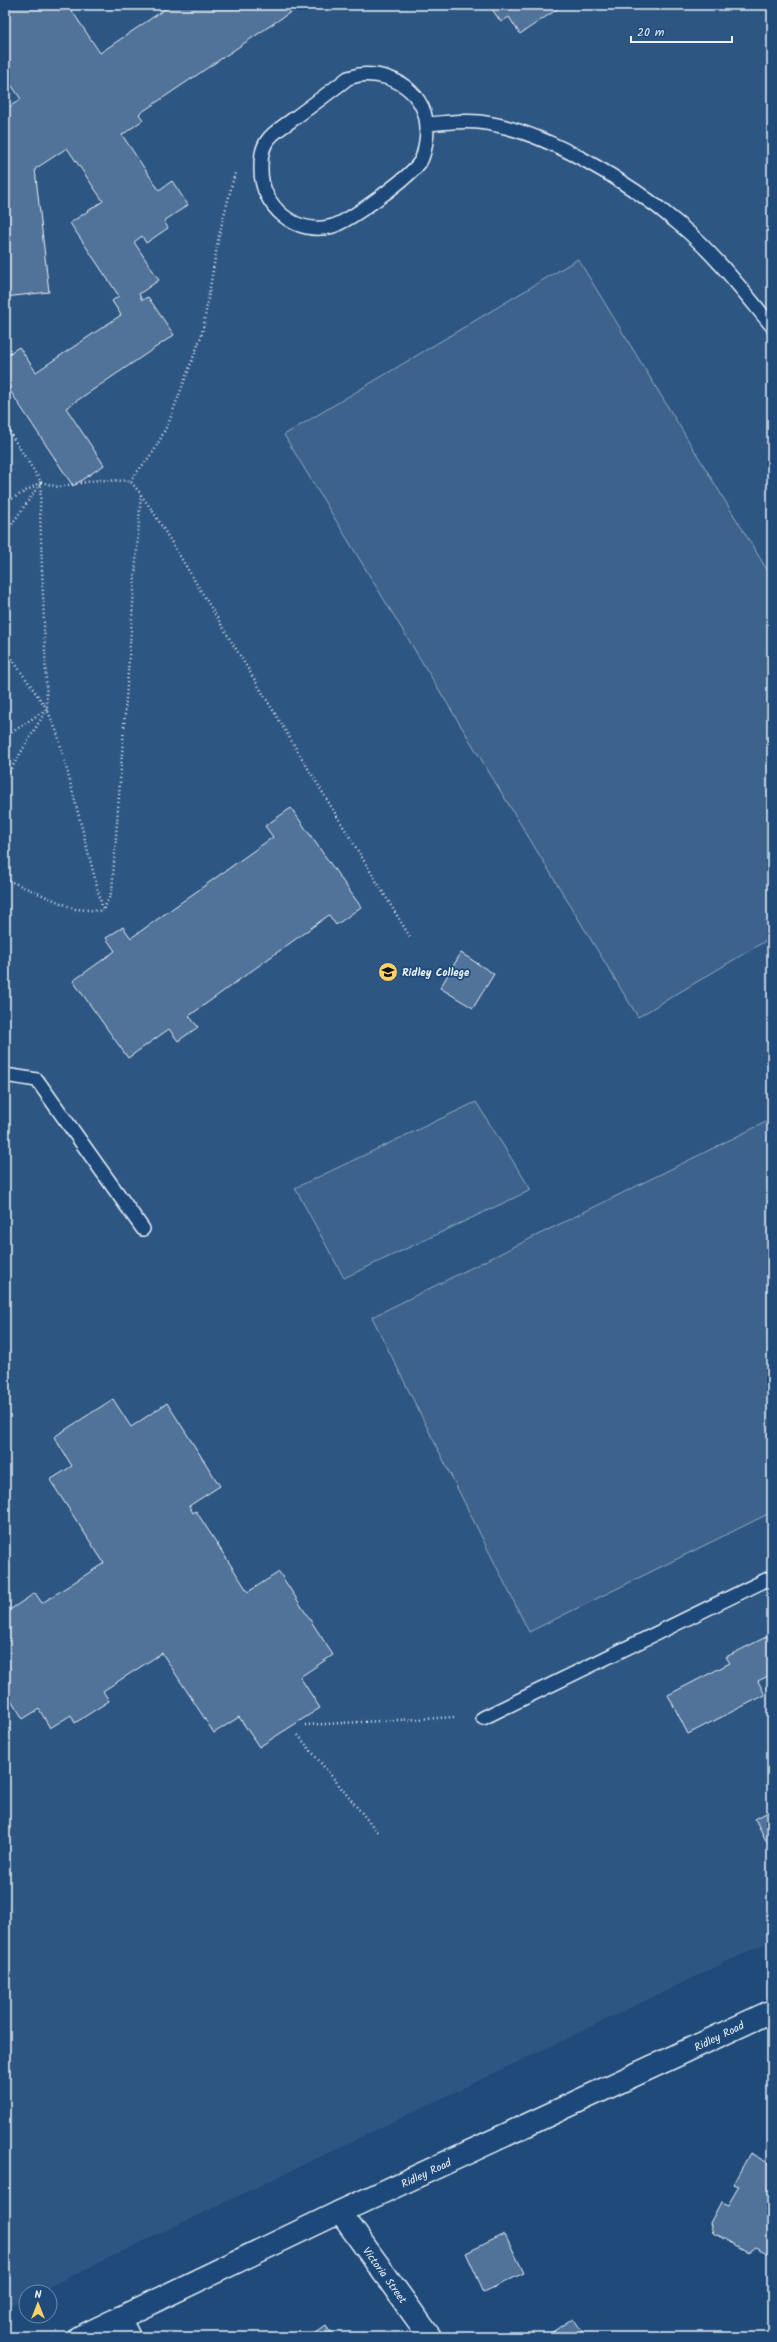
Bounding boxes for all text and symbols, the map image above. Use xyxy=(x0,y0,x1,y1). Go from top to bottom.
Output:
scale bar xyxy=(631,18,732,44)
text: 20 m xyxy=(637,23,665,42)
school or university icon: Ridley College xyxy=(377,961,399,983)
place label: Ridley College xyxy=(402,964,470,982)
street label: Ridley Road xyxy=(691,2017,748,2057)
street label: Ridley Road xyxy=(398,2154,455,2193)
street label: Victoria Street xyxy=(357,2243,411,2308)
north arrow xyxy=(18,2284,58,2324)
text: N xyxy=(35,2286,42,2304)

